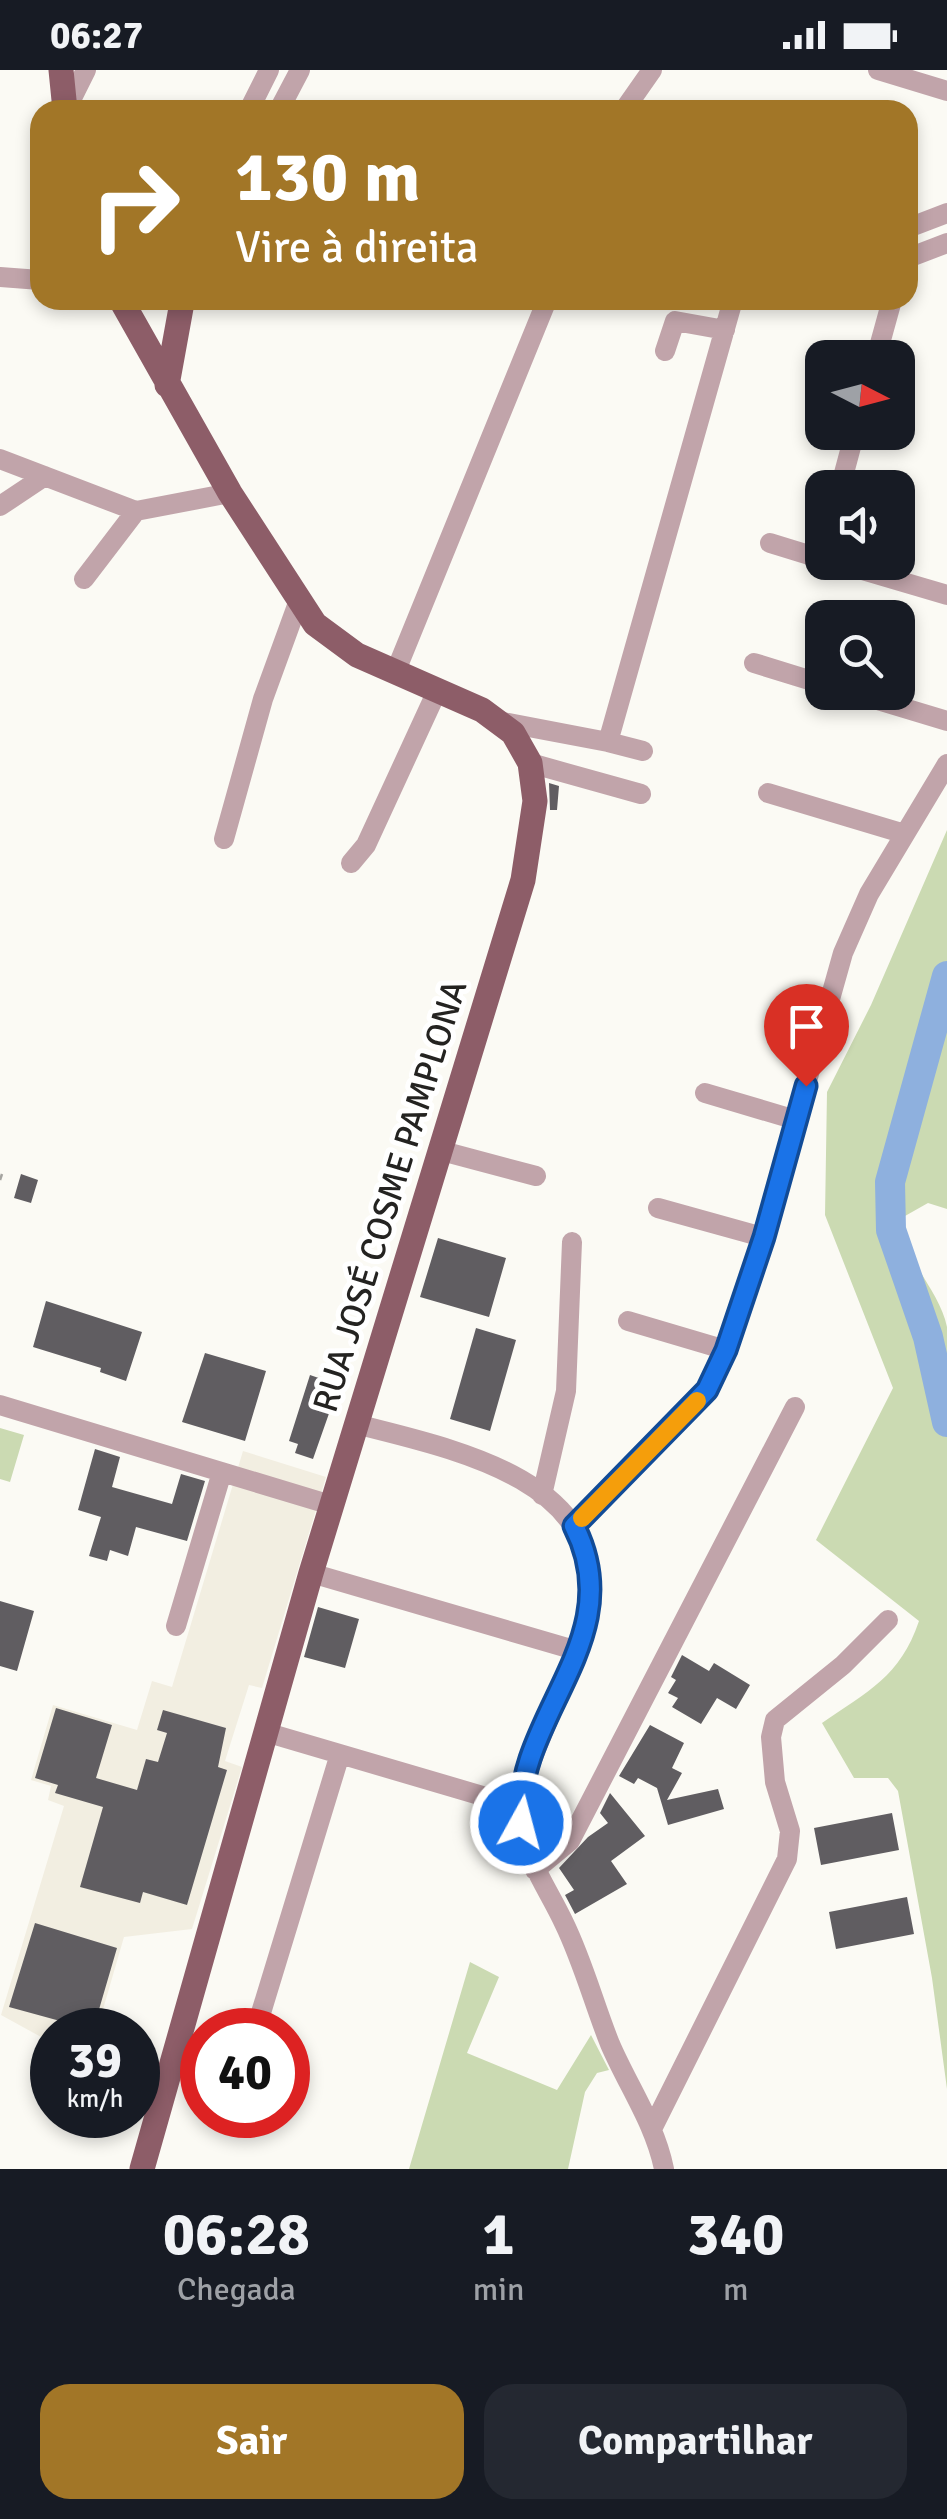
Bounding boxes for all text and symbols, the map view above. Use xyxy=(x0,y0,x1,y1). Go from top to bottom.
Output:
text: 06:27 xyxy=(50,12,143,59)
text: 130 m xyxy=(235,134,420,220)
icon: right xyxy=(70,140,200,270)
text: Vire à direita xyxy=(235,220,479,275)
north arrow xyxy=(805,340,915,450)
map controls xyxy=(805,340,915,710)
button: sound xyxy=(805,470,915,580)
button: search xyxy=(805,600,915,710)
street label: RUA JOSÉ COSME PAMPLONA xyxy=(304,975,476,1417)
pin xyxy=(764,984,849,1087)
icon: arrive xyxy=(779,999,834,1054)
position arrow xyxy=(469,1771,573,1875)
speed limit sign: 40 xyxy=(180,2008,310,2138)
text: 39 xyxy=(68,2030,122,2092)
text: km/h xyxy=(67,2083,123,2114)
text: 06:28 xyxy=(163,2198,310,2272)
text: 1 xyxy=(482,2198,515,2272)
text: 340 xyxy=(687,2198,784,2272)
text: Chegada xyxy=(177,2270,296,2309)
text: min xyxy=(473,2270,524,2309)
text: m xyxy=(723,2270,748,2309)
button: Sair xyxy=(40,2384,464,2499)
button: Compartilhar xyxy=(484,2384,907,2499)

